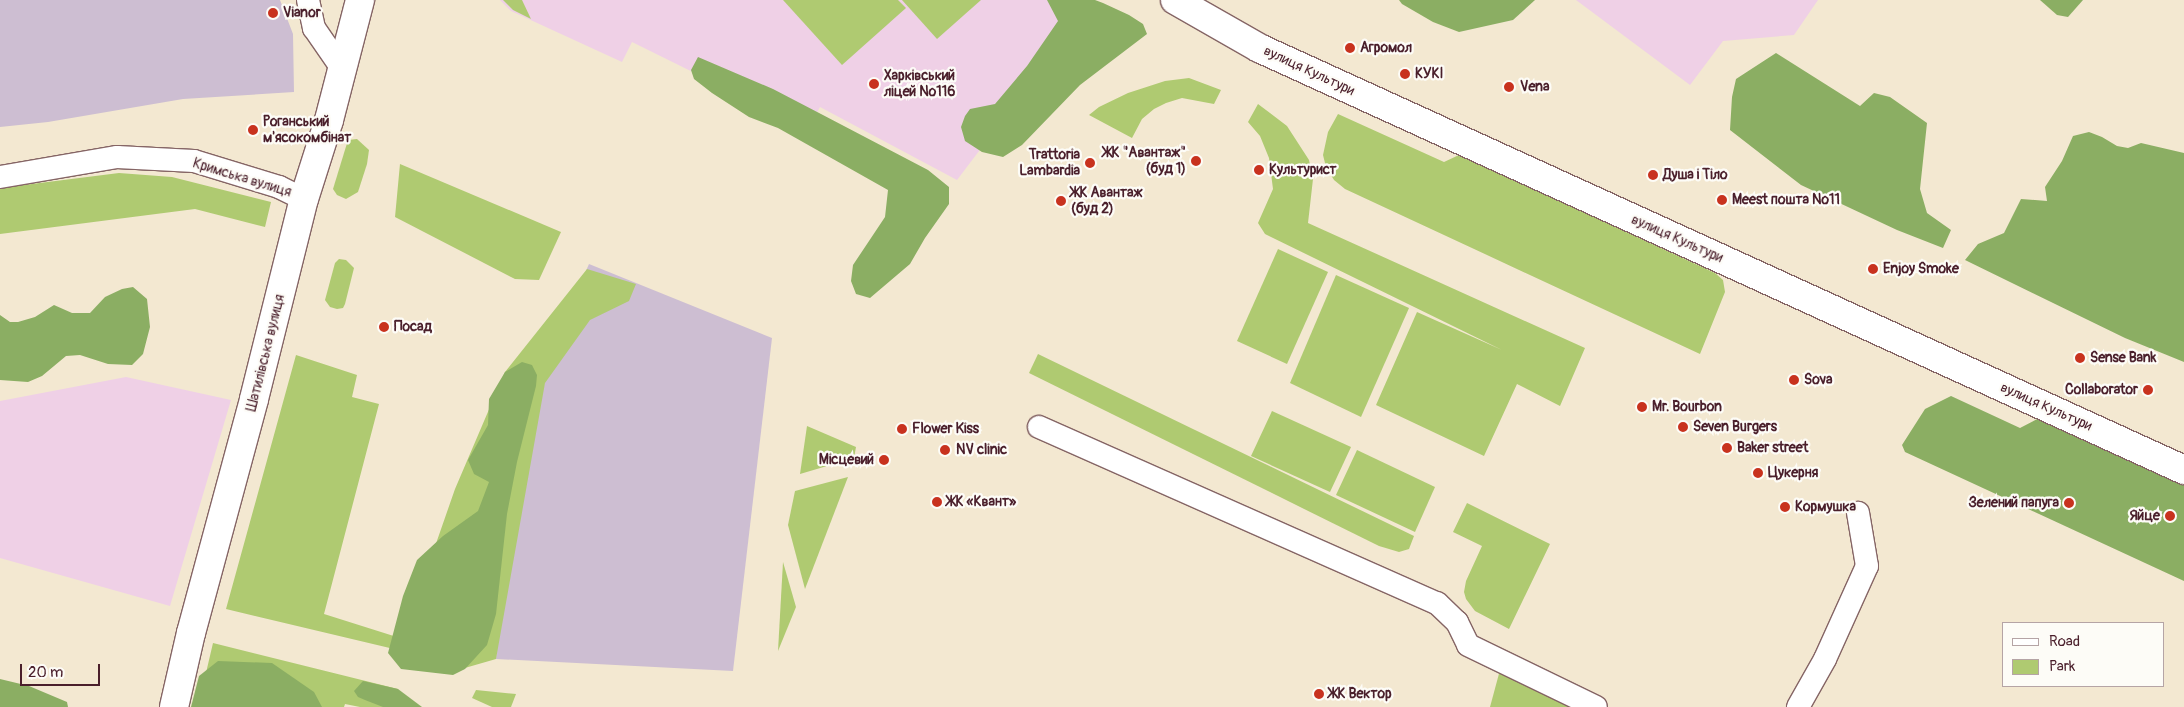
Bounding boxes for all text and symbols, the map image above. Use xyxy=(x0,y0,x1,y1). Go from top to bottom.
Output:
place label: Vianor xyxy=(283,5,321,21)
marker: Vianor xyxy=(267,7,279,19)
place label: Агромол xyxy=(1360,40,1412,56)
marker: Агромол xyxy=(1344,42,1356,54)
street label: вулиця Культури xyxy=(1261,43,1357,99)
place label: КУКІ xyxy=(1415,66,1443,82)
place label: Харківський ліцей №116 xyxy=(884,68,955,100)
marker: КУКІ xyxy=(1399,68,1411,80)
marker: Харківський ліцей №116 xyxy=(868,78,880,90)
place label: Vena xyxy=(1520,79,1549,95)
marker: Vena xyxy=(1502,80,1516,94)
place label: Роганський м'ясокомбінат xyxy=(263,114,351,146)
marker: Роганський м'ясокомбінат xyxy=(247,124,259,136)
place label: ЖК "Авантаж" (буд 1) xyxy=(1103,145,1186,178)
place label: Trattoria Lambardia xyxy=(1019,147,1080,180)
street label: Кримська вулиця xyxy=(191,155,293,201)
marker: ЖК "Авантаж" (буд 1) xyxy=(1190,155,1202,167)
marker: Trattoria Lambardia xyxy=(1084,157,1096,169)
place label: Культурист xyxy=(1269,162,1337,178)
marker: Культурист xyxy=(1253,164,1265,176)
place label: Душа і Тіло xyxy=(1663,167,1728,183)
marker: Душа і Тіло xyxy=(1647,169,1659,181)
place label: ЖК Авантаж (буд 2) xyxy=(1071,185,1142,218)
place label: Meest пошта №11 xyxy=(1732,192,1840,208)
marker: Meest пошта №11 xyxy=(1716,194,1728,206)
marker: ЖК Авантаж (буд 2) xyxy=(1055,195,1067,207)
street label: вулиця Культури xyxy=(1629,211,1725,267)
place label: Enjoy Smoke xyxy=(1883,261,1959,277)
marker: Enjoy Smoke xyxy=(1867,263,1879,275)
street label: Шатилівська вулиця xyxy=(243,293,289,413)
place label: Посад xyxy=(394,319,432,335)
marker: Посад xyxy=(378,321,390,333)
place label: Sense Bank xyxy=(2090,350,2156,366)
marker: Sense Bank xyxy=(2074,352,2086,364)
place label: Sova xyxy=(1804,372,1832,388)
marker: Sova xyxy=(1788,374,1800,386)
street label: вулиця Культури xyxy=(1998,379,2094,435)
place label: Collaborator xyxy=(2065,382,2138,398)
marker: Collaborator xyxy=(2142,384,2154,396)
place label: Mr. Bourbon xyxy=(1652,399,1722,415)
marker: Mr. Bourbon xyxy=(1636,401,1648,413)
place label: Seven Burgers xyxy=(1693,419,1777,435)
place label: Flower Kiss xyxy=(912,421,979,437)
marker: Seven Burgers xyxy=(1677,421,1689,433)
marker: Flower Kiss xyxy=(896,423,908,435)
place label: Baker street xyxy=(1737,440,1808,456)
place label: NV clinic xyxy=(956,442,1007,458)
marker: Baker street xyxy=(1721,442,1733,454)
marker: NV clinic xyxy=(938,443,952,457)
place label: Місцевий xyxy=(819,452,874,468)
marker: Місцевий xyxy=(878,454,890,466)
place label: Цукерня xyxy=(1768,465,1818,481)
marker: Цукерня xyxy=(1752,467,1764,479)
place label: ЖК «Квант» xyxy=(947,494,1016,510)
place label: Зелений папуга xyxy=(1968,495,2059,511)
marker: ЖК «Квант» xyxy=(931,496,943,508)
marker: Зелений папуга xyxy=(2063,497,2075,509)
place label: Кормушка xyxy=(1795,499,1856,515)
marker: Кормушка xyxy=(1779,501,1791,513)
place label: Яйце xyxy=(2129,508,2160,524)
marker: Яйце xyxy=(2164,510,2176,522)
legend xyxy=(2002,622,2164,687)
text: Road xyxy=(2049,632,2080,651)
scale bar xyxy=(22,654,102,686)
text: Park xyxy=(2049,657,2075,676)
text: 20 m xyxy=(28,663,63,682)
place label: ЖК Вектор xyxy=(1329,686,1392,702)
marker: ЖК Вектор xyxy=(1313,688,1325,700)

